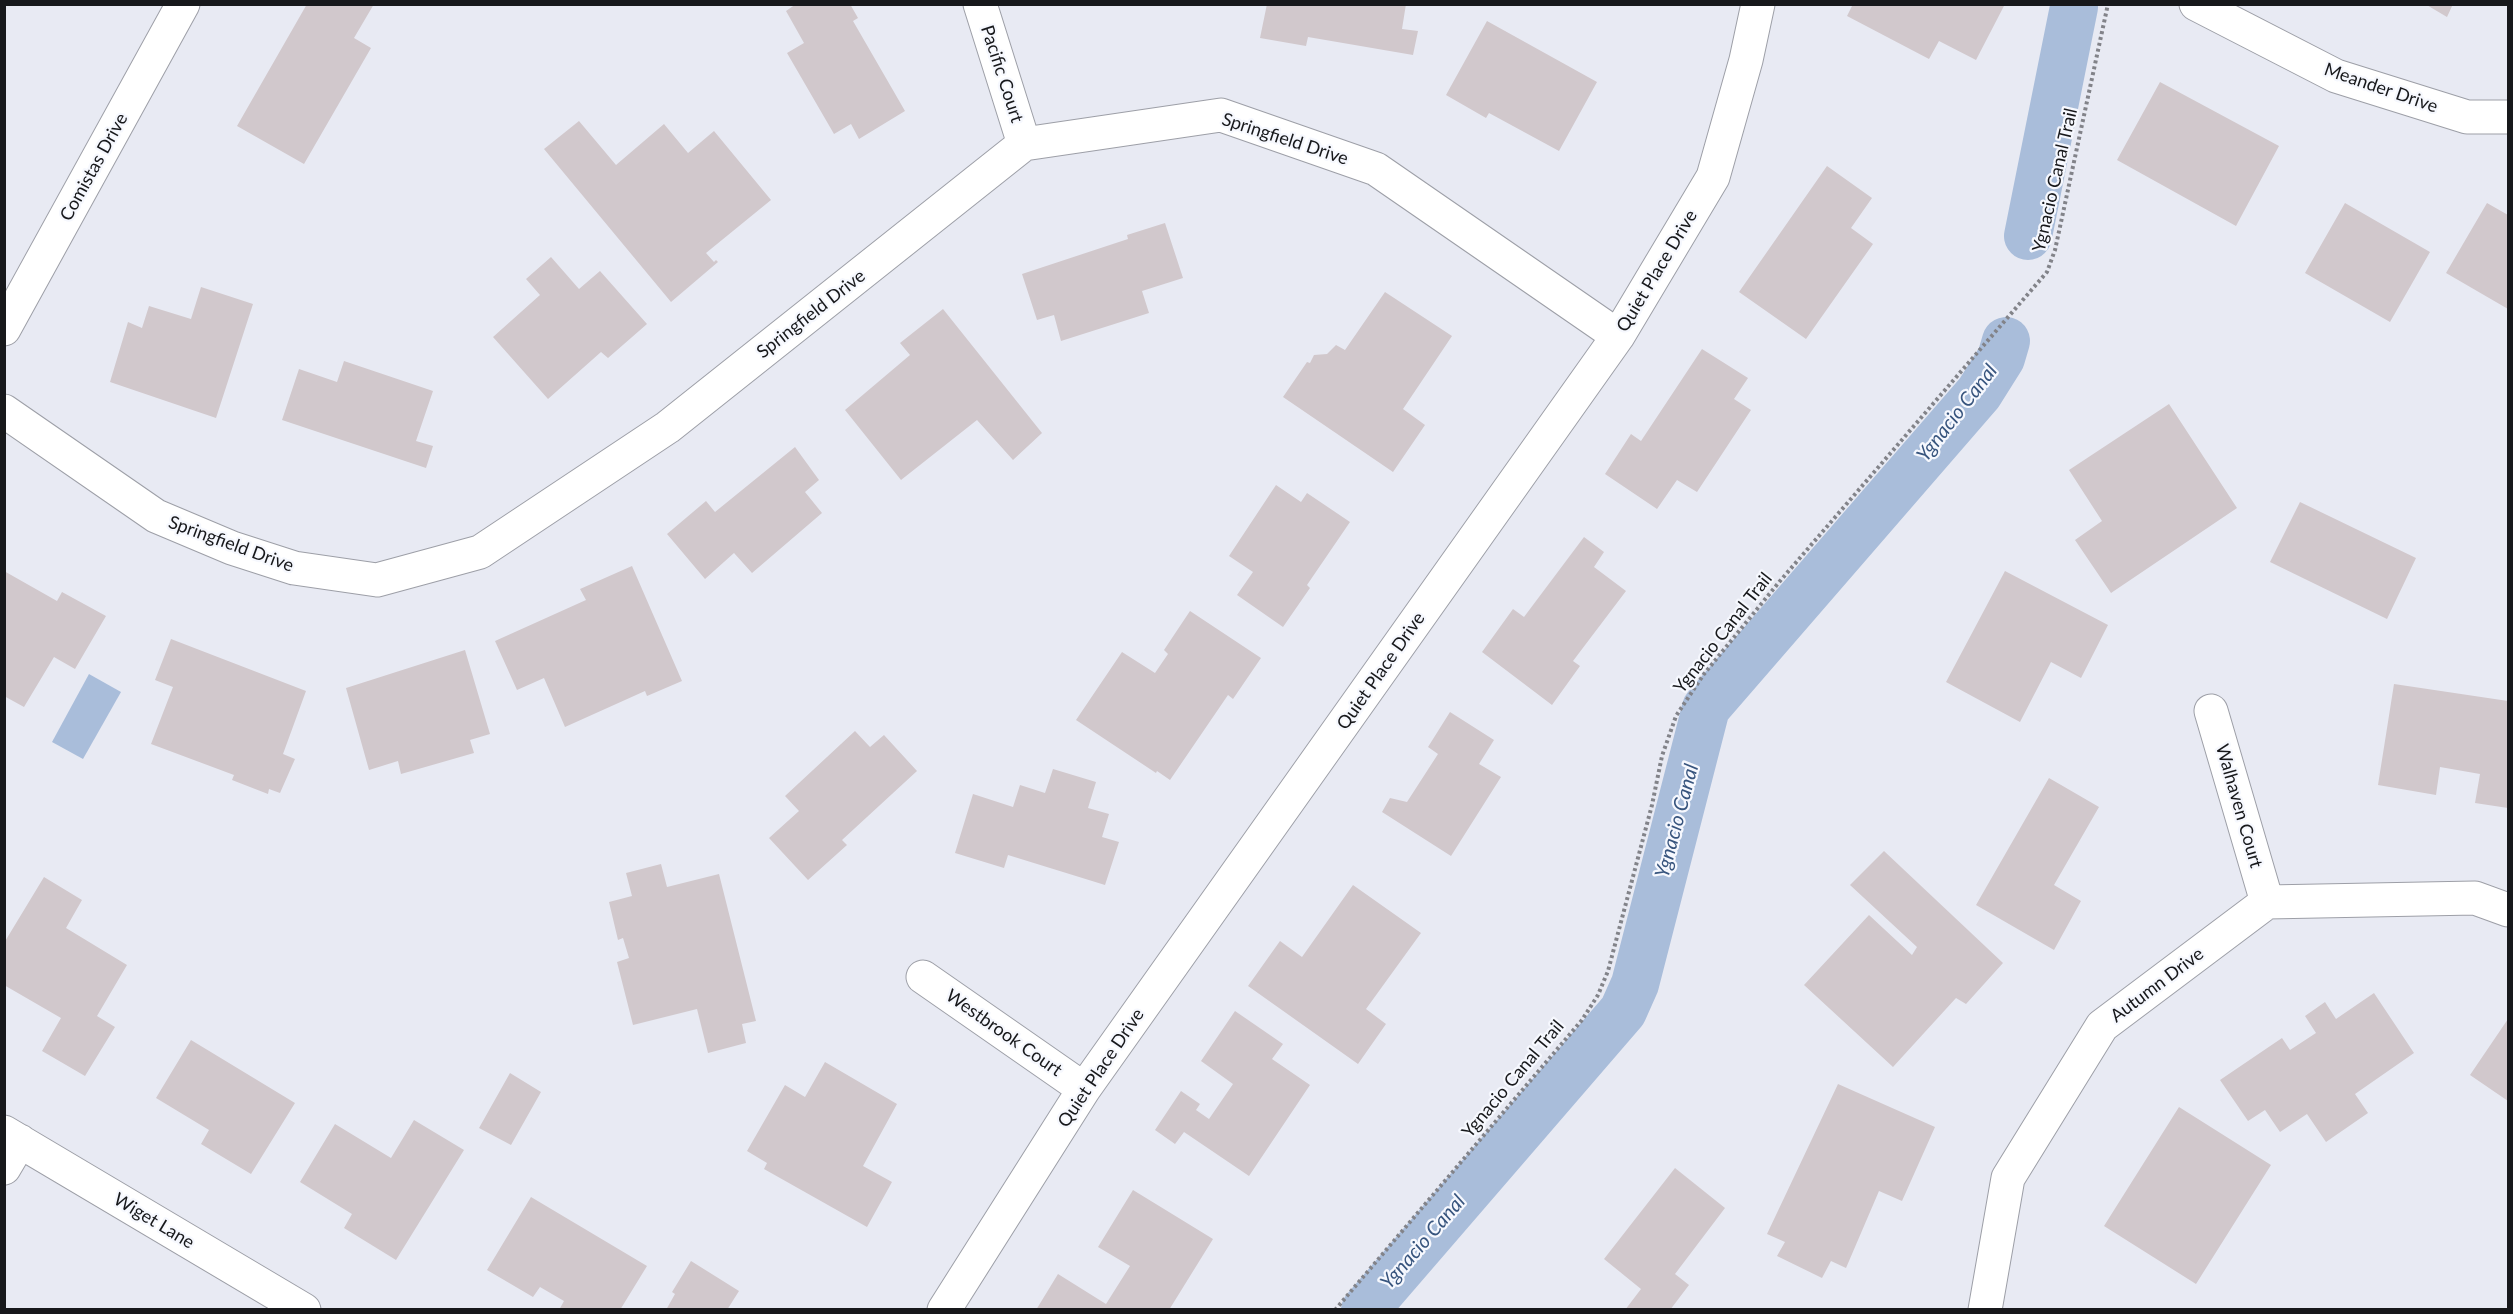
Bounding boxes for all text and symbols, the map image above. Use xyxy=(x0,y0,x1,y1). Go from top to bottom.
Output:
street label: Pacific Court xyxy=(976,23,1028,125)
street label: Meander Drive xyxy=(2321,58,2441,118)
street label: Ygnacio Canal Trail xyxy=(2028,106,2082,254)
street label: Springfield Drive xyxy=(1219,108,1351,170)
street label: Comistas Drive xyxy=(56,109,132,225)
street label: Quiet Place Drive xyxy=(1612,206,1702,336)
street label: Springfield Drive xyxy=(753,265,869,363)
water label: Ygnacio Canal xyxy=(1912,360,2002,466)
street label: Springfield Drive xyxy=(165,511,297,577)
street label: Ygnacio Canal Trail xyxy=(1669,568,1777,698)
street label: Quiet Place Drive xyxy=(1332,608,1430,734)
street label: Walhaven Court xyxy=(2211,742,2267,870)
water label: Ygnacio Canal xyxy=(1650,761,1704,881)
street label: Autumn Drive xyxy=(2106,943,2208,1027)
street label: Westbrook Court xyxy=(942,985,1066,1081)
street label: Quiet Place Drive xyxy=(1053,1005,1149,1131)
street label: Ygnacio Canal Trail xyxy=(1458,1016,1568,1142)
street label: Wiget Lane xyxy=(110,1188,198,1254)
water label: Ygnacio Canal xyxy=(1376,1190,1470,1294)

